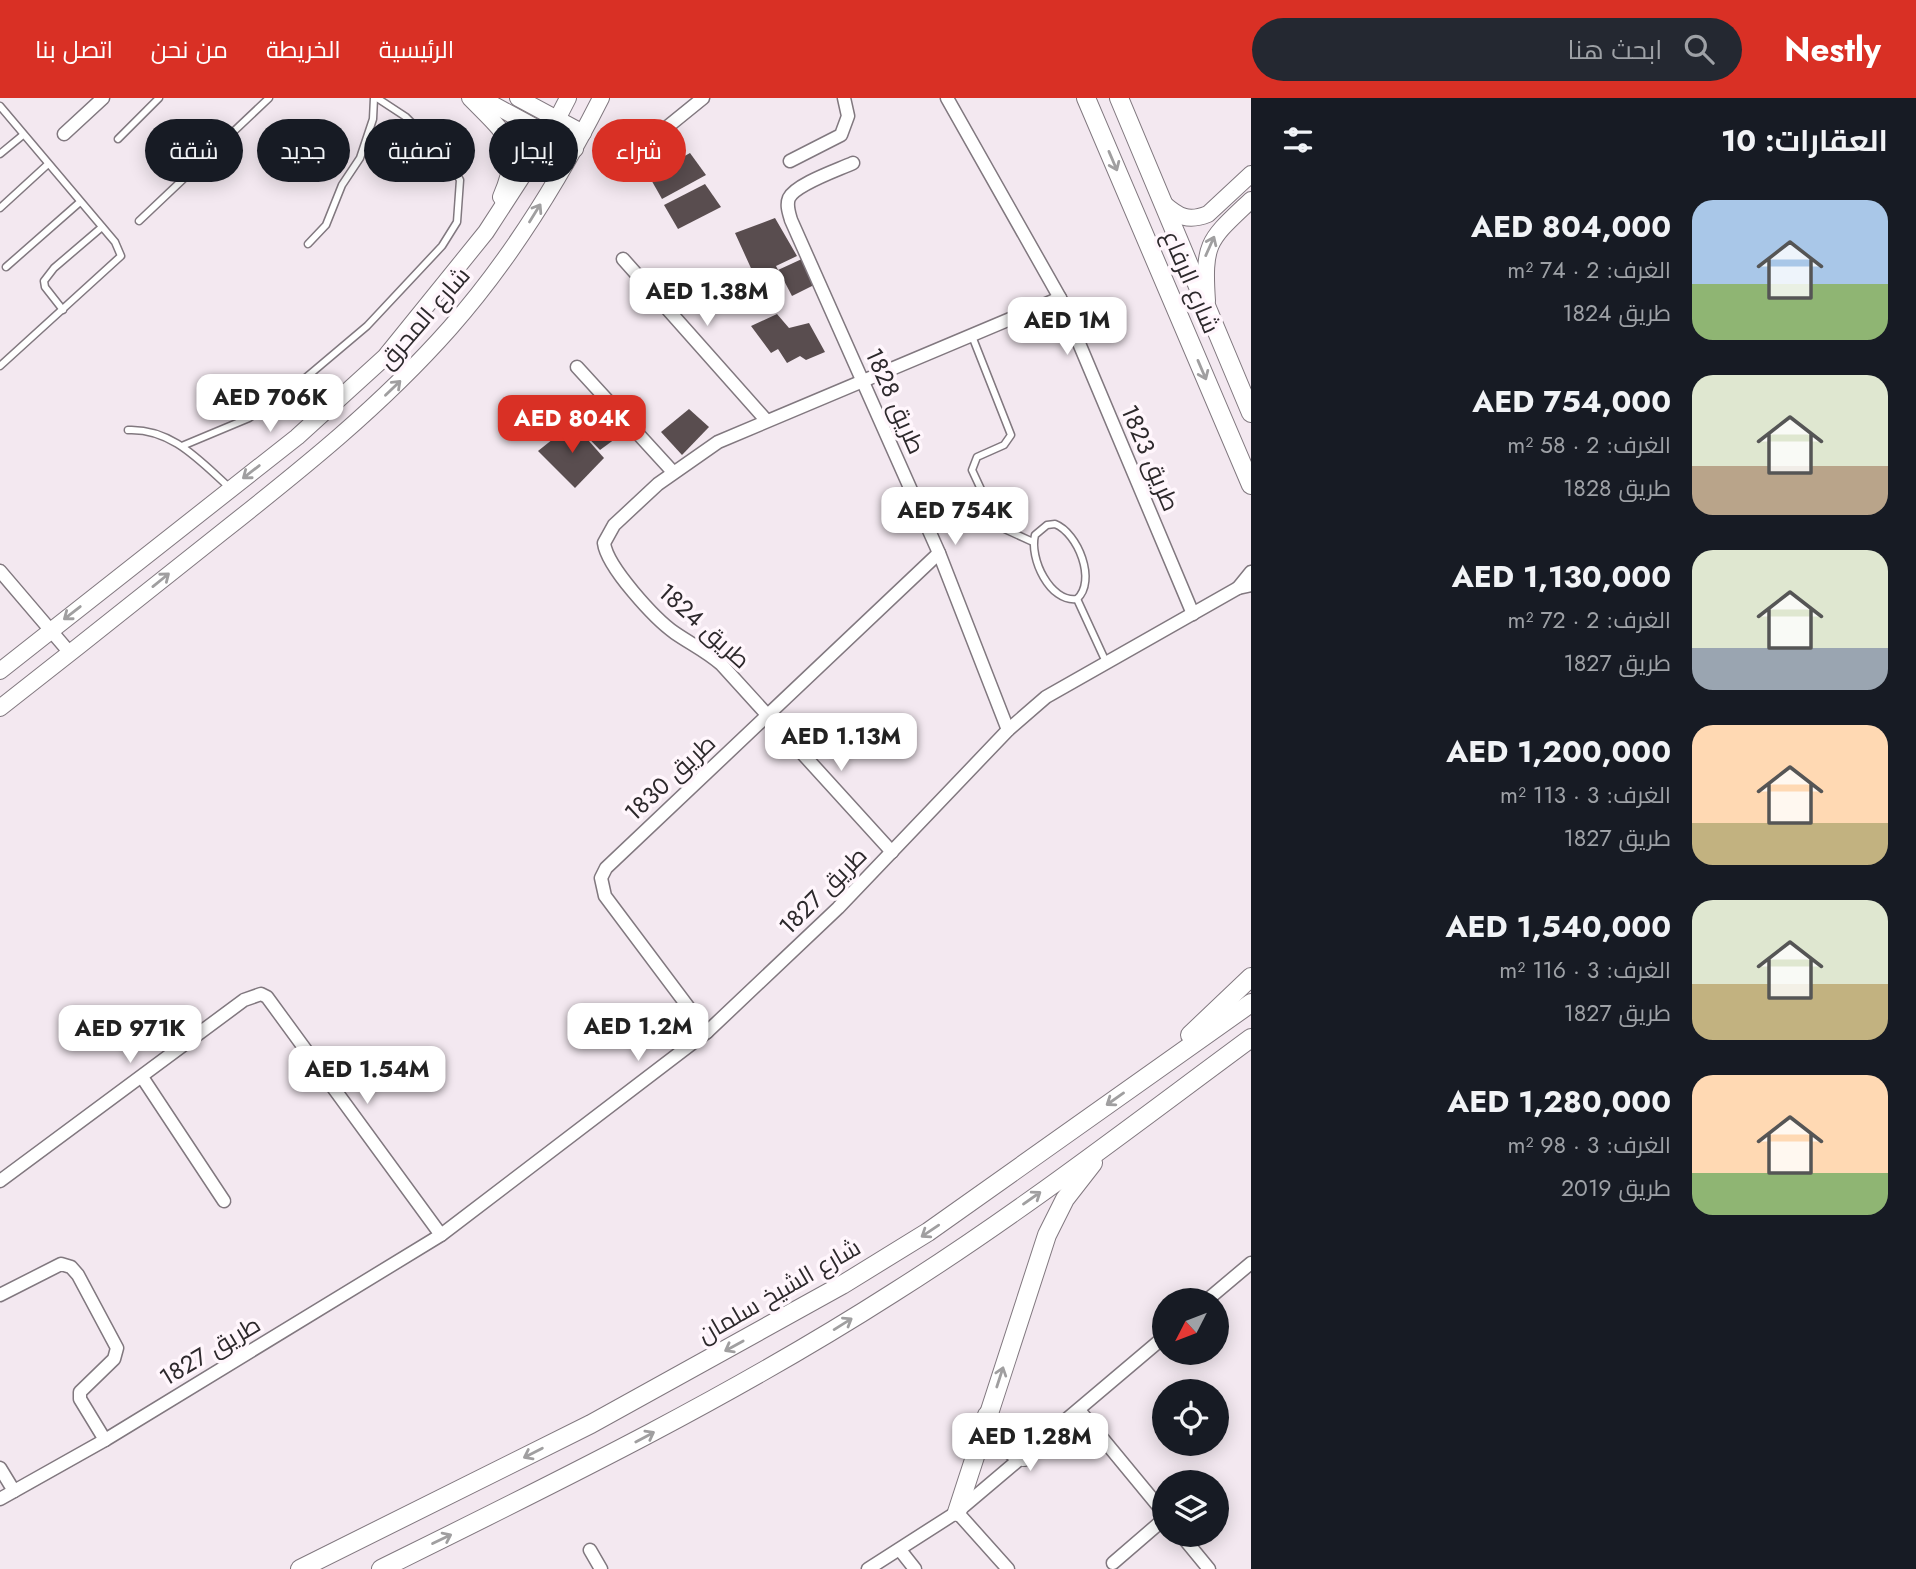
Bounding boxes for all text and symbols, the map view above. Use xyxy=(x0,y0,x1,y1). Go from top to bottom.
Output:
search box xyxy=(1252,18,1742,81)
text: Nestly xyxy=(1784,26,1881,73)
icon: search xyxy=(1680,30,1718,68)
text: ابحث هنا xyxy=(1568,31,1662,69)
text: اتصل بنا xyxy=(35,32,113,67)
text: من نحن xyxy=(151,32,228,67)
text: الخريطة xyxy=(266,32,341,67)
text: الرئيسية xyxy=(379,32,454,67)
chip: شقة xyxy=(145,119,243,182)
chip: جديد xyxy=(257,119,350,182)
chip: تصفية xyxy=(364,119,475,182)
chip: إيجار xyxy=(489,119,578,182)
chip: شراء xyxy=(592,119,686,182)
text: العقارات: 10 xyxy=(1721,119,1888,162)
icon: filters xyxy=(1279,121,1317,159)
one-way arrow xyxy=(1107,149,1120,171)
one-way arrow xyxy=(528,203,542,223)
text: AED 804,000 xyxy=(1471,205,1671,248)
street label: شارع الرفاع xyxy=(1154,225,1229,339)
icon: home xyxy=(1748,228,1832,312)
one-way arrow xyxy=(1204,236,1217,257)
text: الغرف: 2 · 74 m² xyxy=(1507,253,1671,287)
street label: شارع المحرق xyxy=(369,259,478,376)
pin: AED 1.38M xyxy=(627,268,787,328)
text: AED 1.38M xyxy=(646,274,768,308)
text: طريق 1824 xyxy=(1562,296,1671,330)
pin: AED 1M xyxy=(1010,298,1124,357)
text: AED 1M xyxy=(1024,303,1110,337)
street label: طريق 1828 xyxy=(857,342,934,459)
one-way arrow xyxy=(1196,359,1209,380)
pin: AED 706K xyxy=(198,374,342,434)
text: AED 706K xyxy=(212,380,328,414)
one-way arrow xyxy=(384,380,401,397)
text: AED 754,000 xyxy=(1472,380,1671,423)
pin: AED 804K xyxy=(500,396,644,455)
street label: طريق 1823 xyxy=(1112,399,1189,517)
text: AED 804K xyxy=(514,401,630,435)
icon: home xyxy=(1748,403,1832,487)
text: الغرف: 2 · 58 m² xyxy=(1507,428,1671,462)
one-way arrow xyxy=(242,465,261,480)
text: طريق 1828 xyxy=(1563,471,1671,505)
pin: AED 754K xyxy=(883,488,1027,547)
text: AED 754K xyxy=(897,493,1013,527)
text: AED 1,130,000 xyxy=(1452,555,1671,598)
one-way arrow xyxy=(152,573,170,588)
street label: طريق 1824 xyxy=(650,575,758,677)
icon: home xyxy=(1748,578,1832,662)
text: الغرف: 2 · 72 m² xyxy=(1508,603,1671,637)
one-way arrow xyxy=(64,605,82,621)
text: طريق 1827 xyxy=(1563,646,1671,680)
pin: AED 1.13M xyxy=(761,714,921,773)
text: AED 1.13M xyxy=(781,719,901,753)
street label: طريق 1830 xyxy=(616,726,723,829)
text: AED 1,200,000 xyxy=(1446,730,1671,773)
icon: home xyxy=(1748,753,1832,837)
text: الغرف: 3 · 113 m² xyxy=(1500,778,1671,812)
text: طريق 1827 xyxy=(1563,821,1671,855)
street label: طريق 1827 xyxy=(771,839,875,943)
text: AED 1,540,000 xyxy=(1445,905,1671,948)
icon: home xyxy=(1748,928,1832,1012)
text: الغرف: 3 · 116 m² xyxy=(1499,953,1671,987)
text: طريق 1827 xyxy=(1563,996,1671,1030)
pin: AED 1.2M xyxy=(566,1004,710,1063)
pin: AED 971K xyxy=(58,1006,202,1065)
text: AED 1.2M xyxy=(583,1009,693,1043)
text: AED 971K xyxy=(75,1011,185,1045)
pin: AED 1.54M xyxy=(287,1046,447,1106)
text: AED 1.54M xyxy=(304,1052,430,1086)
text: AED 1,280,000 xyxy=(1447,1080,1671,1123)
one-way arrow xyxy=(1106,1092,1125,1106)
icon: home xyxy=(1748,1103,1832,1187)
text: الغرف: 3 · 98 m² xyxy=(1508,1128,1671,1162)
text: طريق 2019 xyxy=(1561,1171,1671,1205)
one-way arrow xyxy=(1022,1191,1041,1205)
one-way arrow xyxy=(920,1224,940,1238)
street label: شارع الشيخ سلمان xyxy=(691,1230,867,1352)
north arrow xyxy=(1152,1288,1228,1365)
map controls xyxy=(1152,1288,1229,1547)
street label: طريق 1827 xyxy=(153,1307,267,1394)
one-way arrow xyxy=(833,1317,852,1332)
one-way arrow xyxy=(724,1339,744,1353)
one-way arrow xyxy=(994,1367,1007,1389)
button: locate xyxy=(1152,1379,1229,1456)
pin: AED 1.28M xyxy=(950,1414,1110,1473)
text: AED 1.28M xyxy=(968,1419,1092,1453)
one-way arrow xyxy=(635,1430,655,1444)
one-way arrow xyxy=(523,1447,544,1461)
button: layers xyxy=(1152,1470,1229,1547)
one-way arrow xyxy=(431,1531,452,1545)

